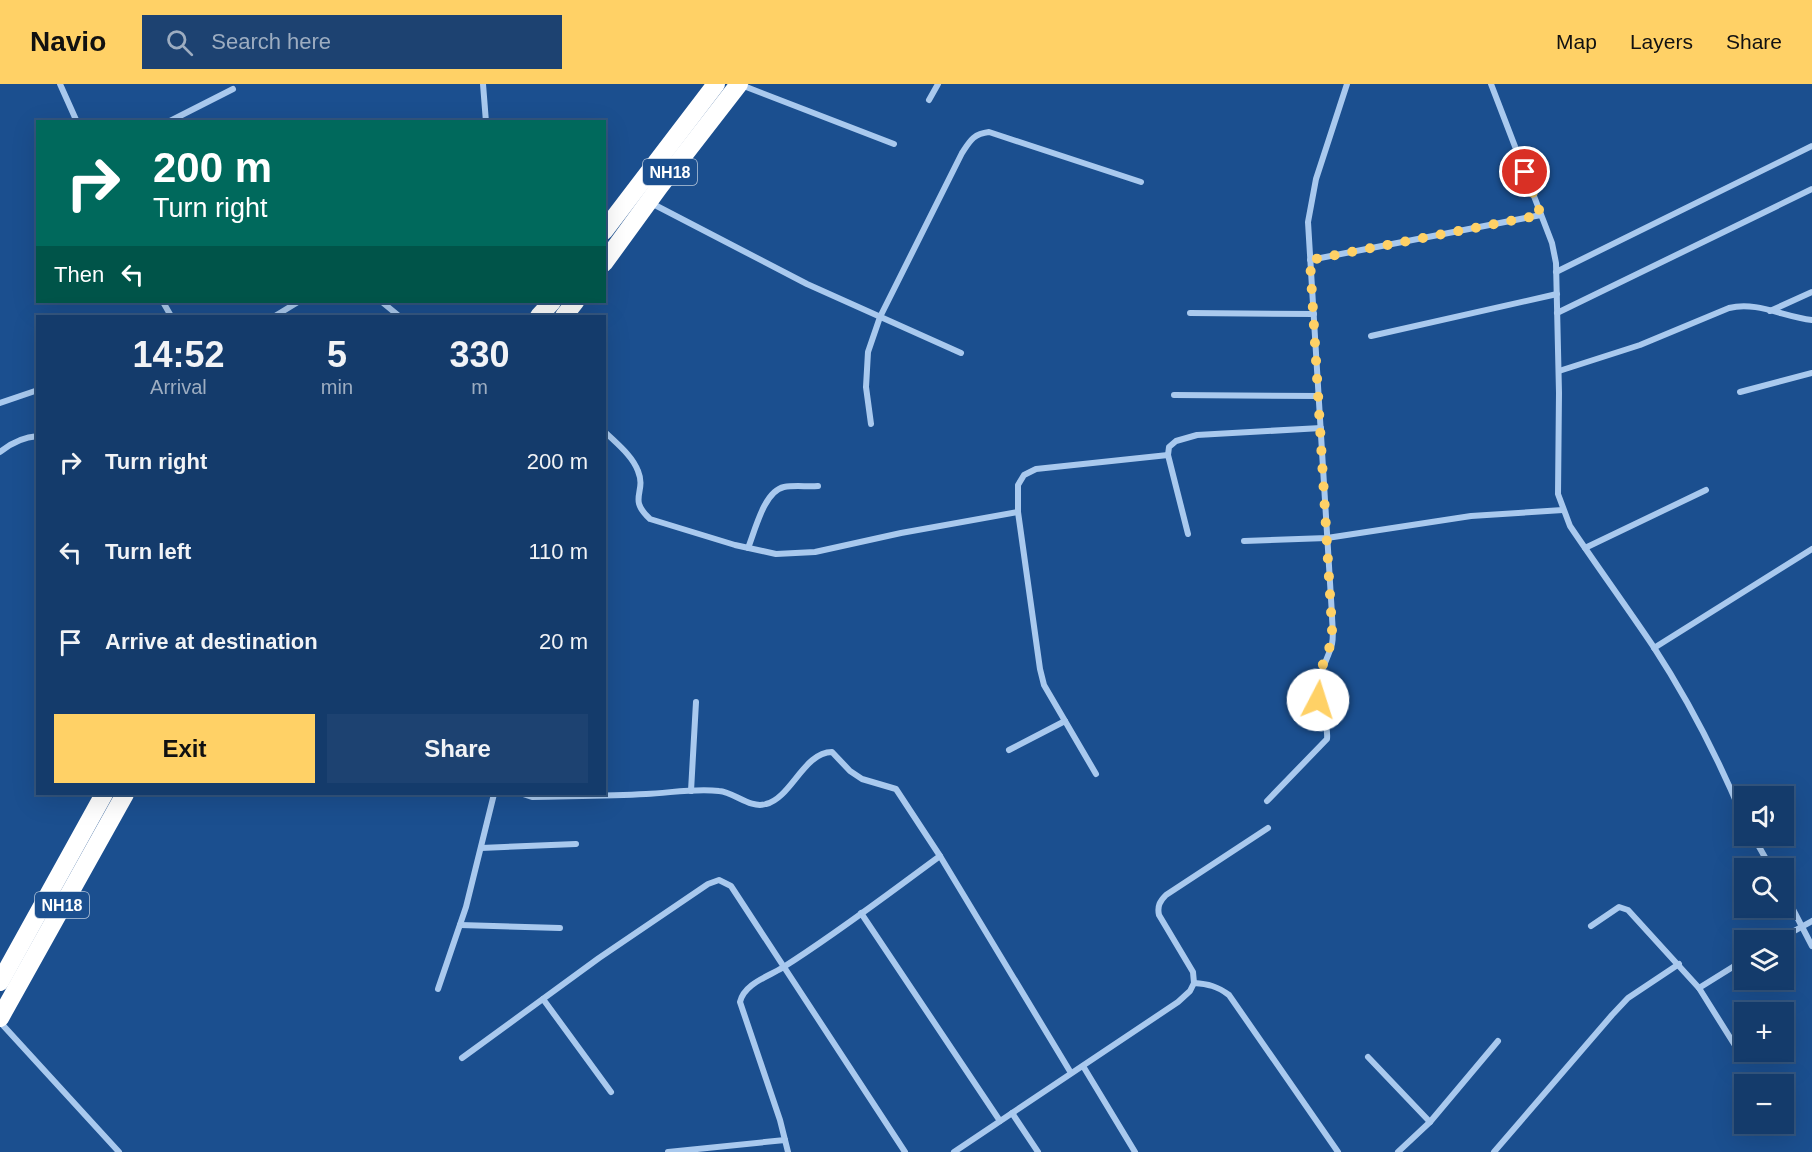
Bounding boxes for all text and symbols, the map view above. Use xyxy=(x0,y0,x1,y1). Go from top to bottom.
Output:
search box xyxy=(142,15,562,69)
text: Navio xyxy=(30,26,106,57)
icon: search xyxy=(163,26,196,59)
text: Search here xyxy=(211,29,331,54)
text: Map xyxy=(1556,30,1597,53)
text: Layers xyxy=(1630,30,1693,53)
text: Share xyxy=(1726,30,1782,53)
icon: right xyxy=(54,144,132,222)
text: 200 m xyxy=(153,144,272,191)
pin xyxy=(1499,146,1550,197)
icon: arrive xyxy=(1508,155,1541,188)
road number: NH18 xyxy=(643,159,697,185)
text: Turn right xyxy=(153,193,268,223)
icon: left xyxy=(116,258,149,291)
text: Then xyxy=(54,262,104,287)
text: 14:52 xyxy=(132,334,224,375)
text: 5 xyxy=(327,334,347,375)
text: 330 xyxy=(449,334,510,375)
text: Arrival xyxy=(150,376,207,398)
text: min xyxy=(321,376,353,398)
text: m xyxy=(471,376,488,398)
icon: right xyxy=(54,446,87,479)
text: Turn right xyxy=(105,449,207,474)
text: 200 m xyxy=(527,449,588,474)
icon: left xyxy=(54,536,87,569)
text: Turn left xyxy=(105,539,191,564)
text: 110 m xyxy=(528,539,588,564)
icon: arrive xyxy=(54,626,87,659)
text: Arrive at destination xyxy=(105,629,318,654)
text: 20 m xyxy=(539,629,588,654)
position arrow xyxy=(1286,668,1350,732)
button: Exit xyxy=(54,714,315,783)
button: Share xyxy=(327,714,588,783)
map controls xyxy=(1734,786,1794,1134)
button: sound xyxy=(1734,786,1794,846)
button: search xyxy=(1734,858,1794,918)
road number: NH18 xyxy=(35,892,89,918)
button: layers xyxy=(1734,930,1794,990)
button: + xyxy=(1734,1002,1794,1062)
button: − xyxy=(1734,1074,1794,1134)

